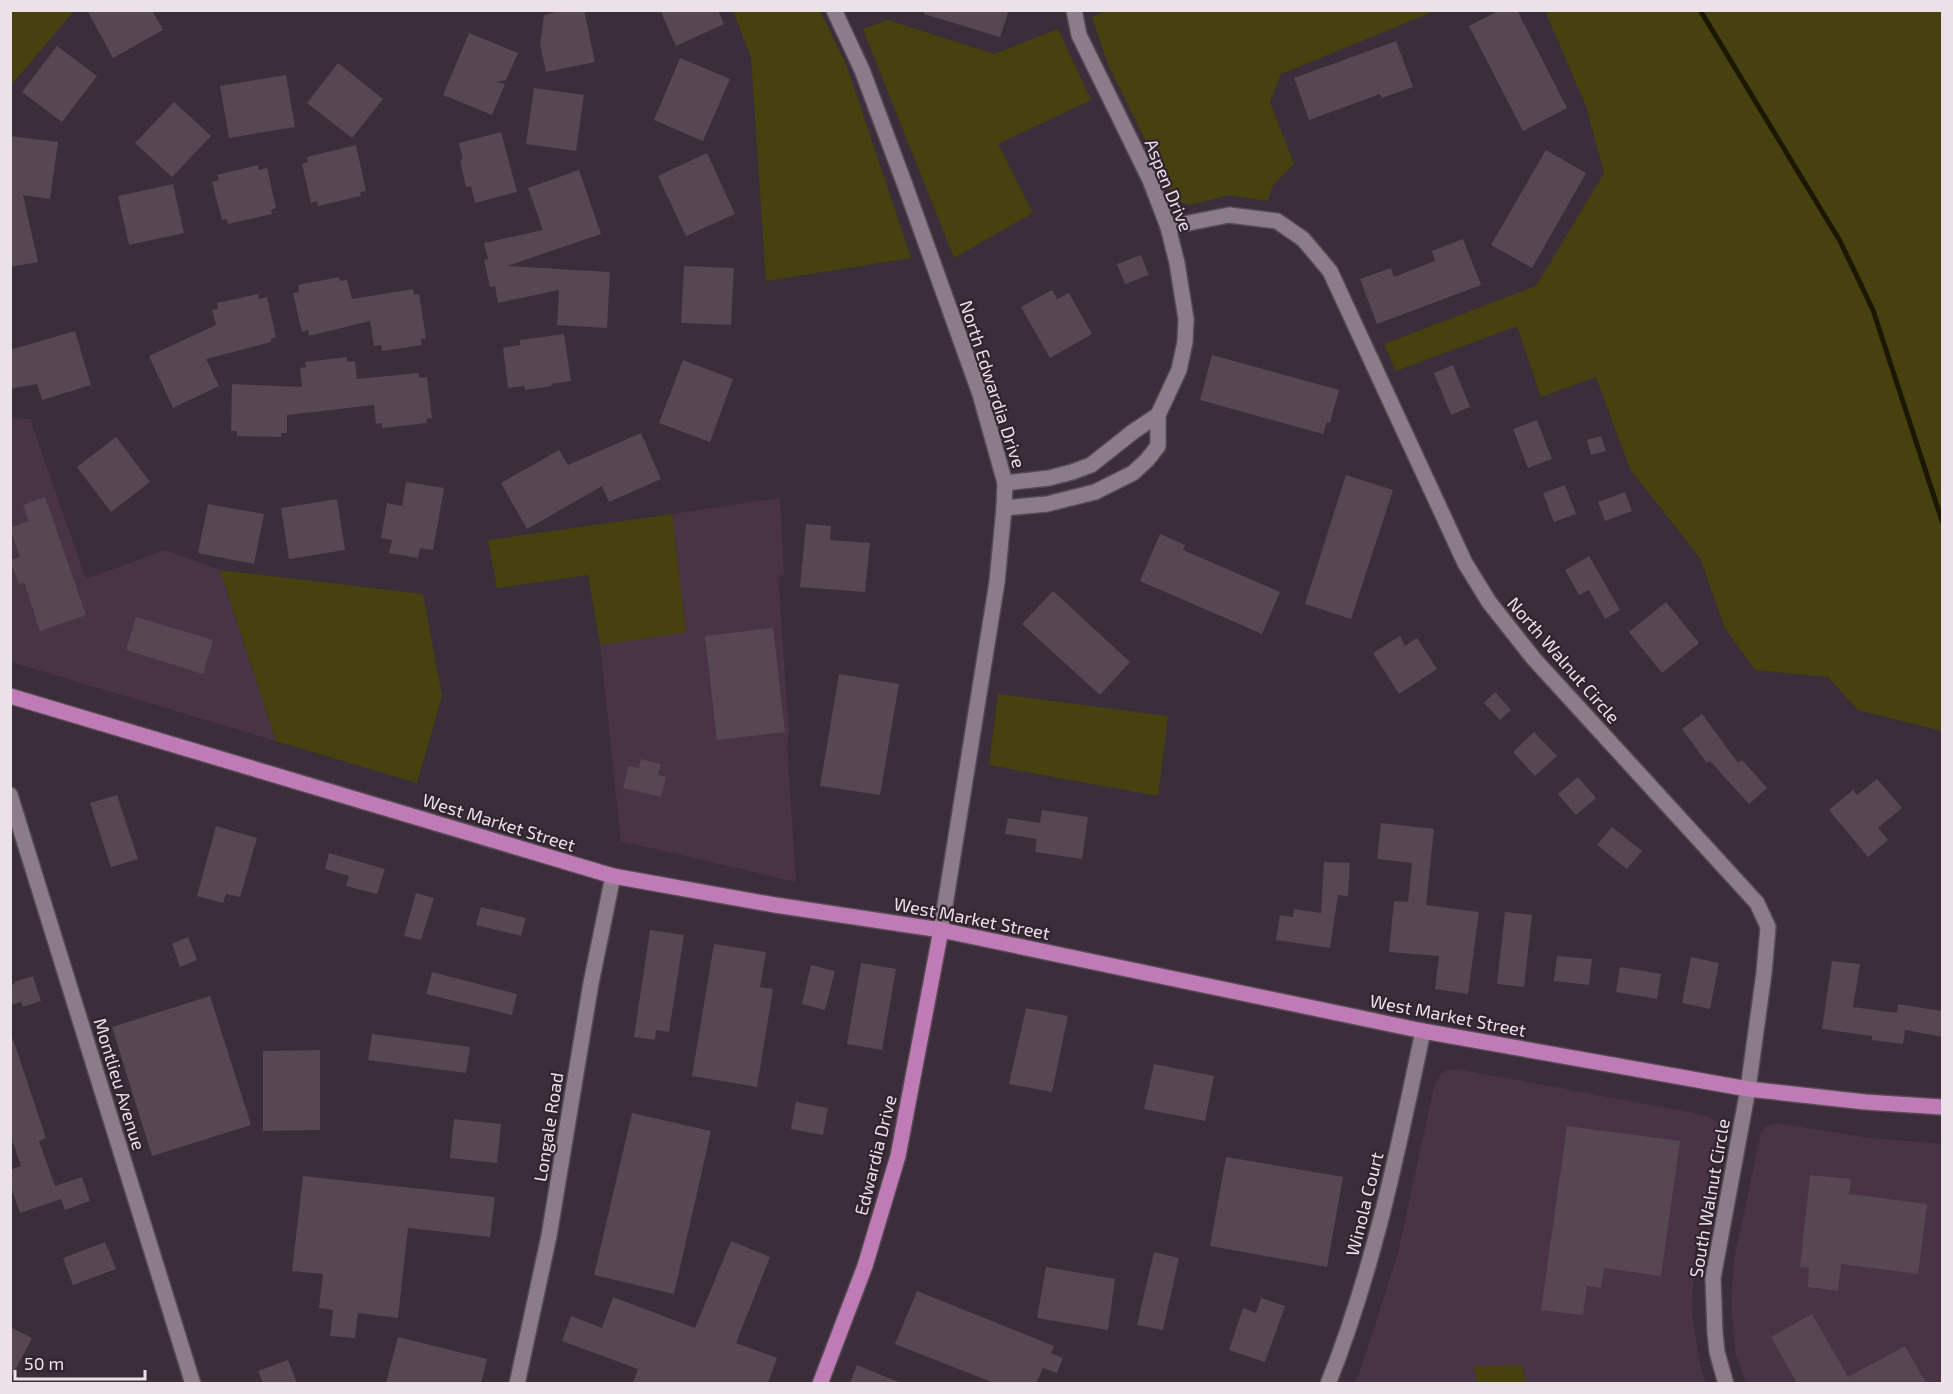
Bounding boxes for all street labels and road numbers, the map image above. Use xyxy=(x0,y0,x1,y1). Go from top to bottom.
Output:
street label: Aspen Drive xyxy=(1141,136,1197,234)
street label: North Edwardia Drive xyxy=(956,297,1030,471)
street label: North Walnut Circle xyxy=(1503,592,1625,728)
street label: West Market Street xyxy=(420,788,578,856)
street label: West Market Street xyxy=(892,892,1052,944)
street label: West Market Street xyxy=(1368,989,1528,1041)
street label: Montlieu Avenue xyxy=(89,1015,151,1153)
street label: Longale Road xyxy=(529,1071,567,1183)
street label: Edwardia Drive xyxy=(849,1092,901,1218)
street label: South Walnut Circle xyxy=(1684,1117,1734,1279)
street label: Winola Court xyxy=(1340,1150,1388,1258)

